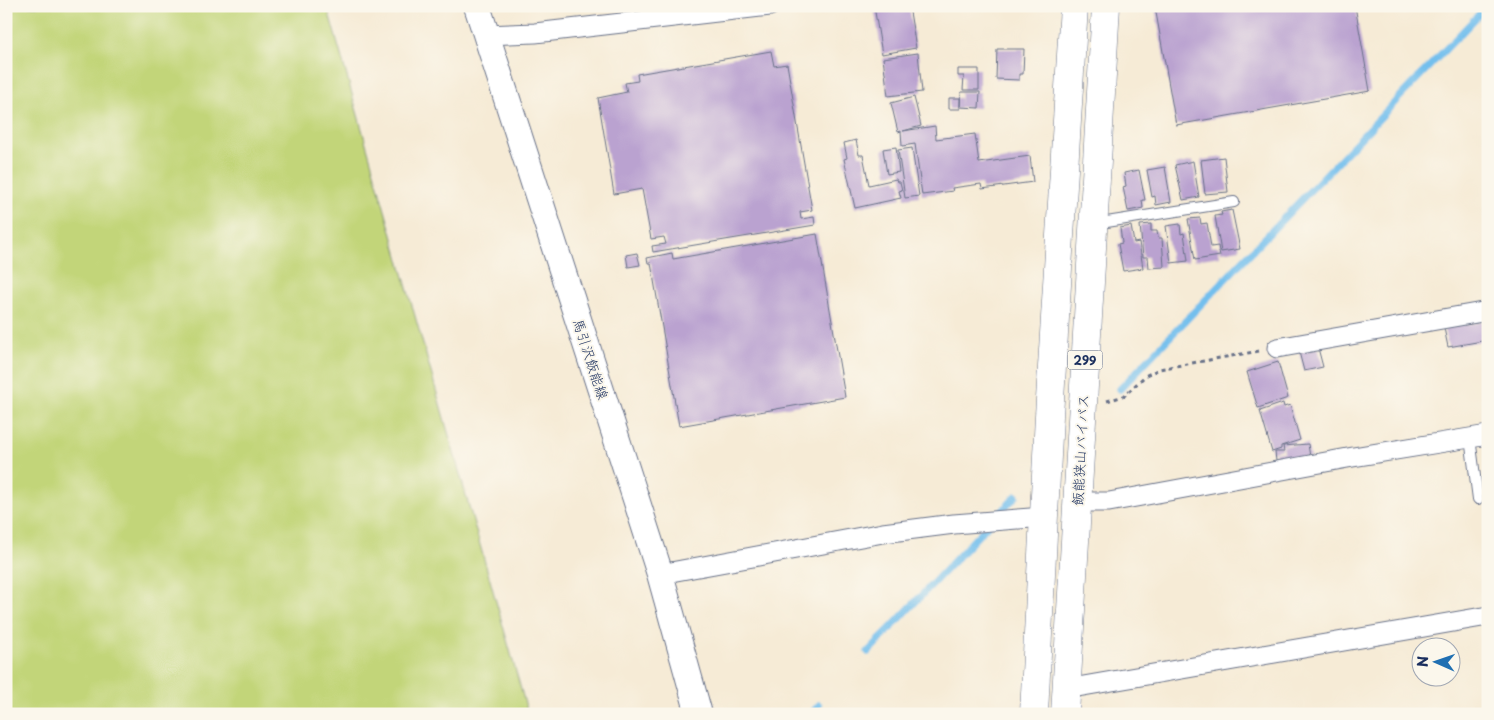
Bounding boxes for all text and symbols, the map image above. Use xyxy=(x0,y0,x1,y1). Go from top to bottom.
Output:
street label: 馬引沢飯能線 xyxy=(568,316,614,402)
road number: 299 xyxy=(1068,350,1102,370)
street label: 飯能狭山バイパス xyxy=(1067,394,1093,506)
north arrow xyxy=(1412,638,1462,688)
text: N xyxy=(1412,656,1433,667)

